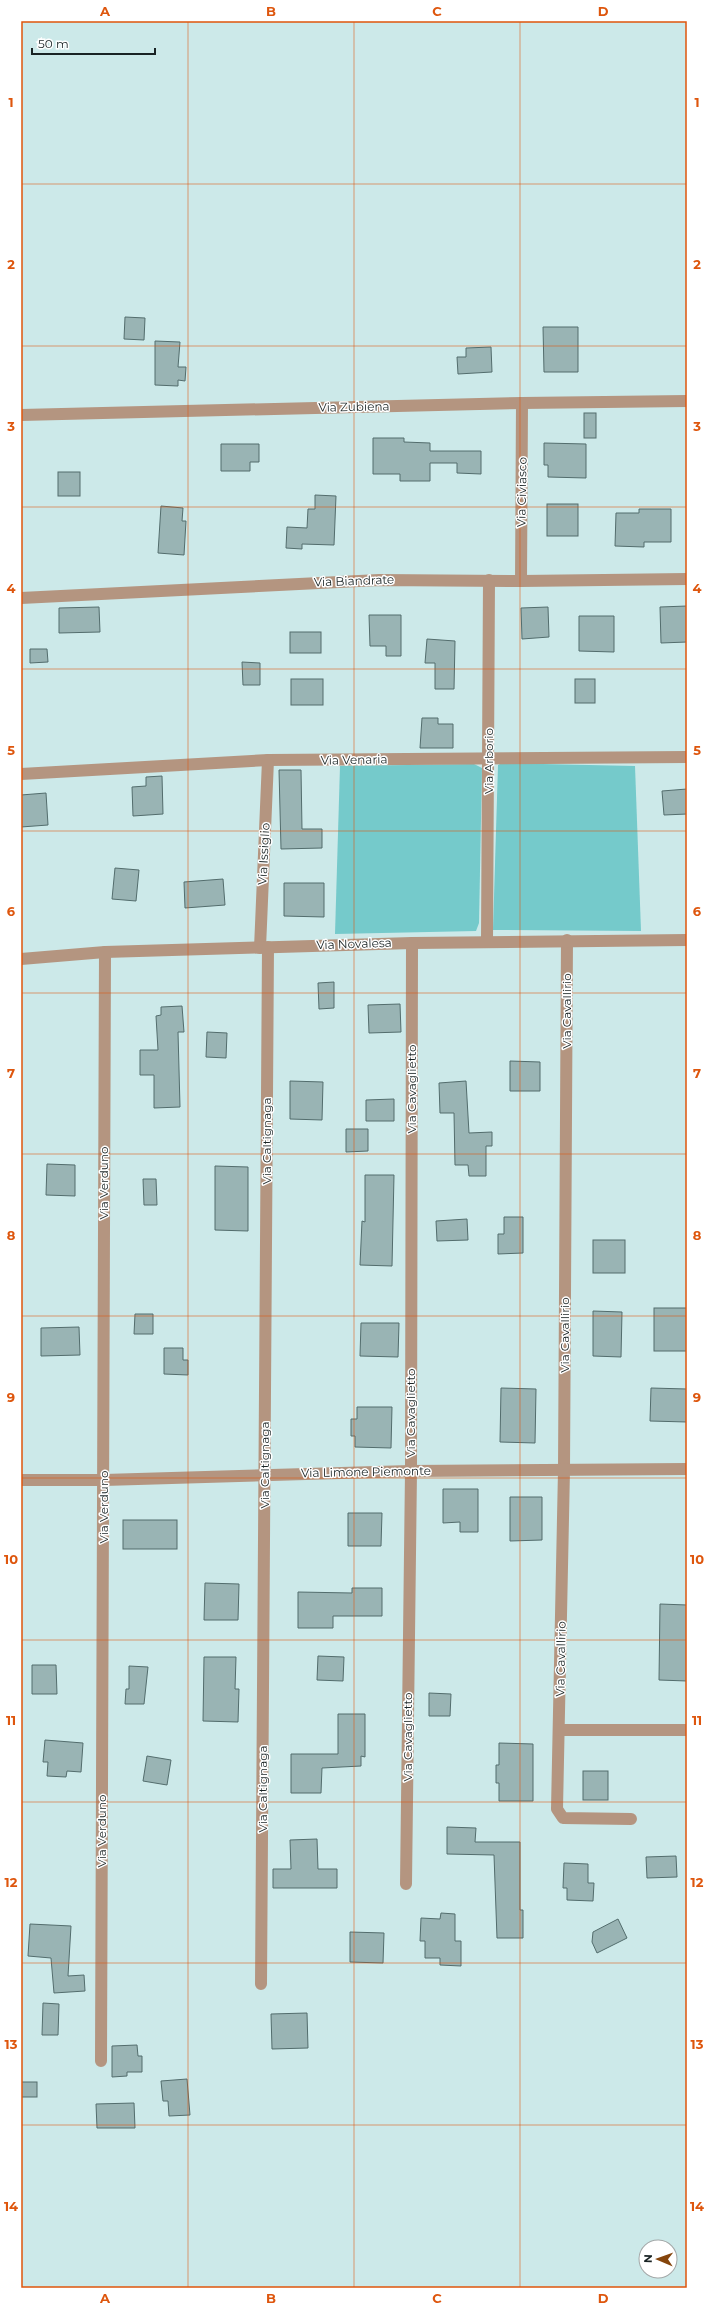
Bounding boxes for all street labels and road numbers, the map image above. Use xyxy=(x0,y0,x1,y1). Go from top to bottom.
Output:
street label: Via Zubiena xyxy=(318,398,390,415)
street label: Via Civiasco xyxy=(513,457,530,527)
street label: Via Biandrate xyxy=(313,572,394,589)
street label: Via Arborio xyxy=(481,728,496,794)
street label: Via Venaria xyxy=(320,751,388,768)
street label: Via Issiglio xyxy=(254,822,273,886)
street label: Via Novalesa xyxy=(316,935,392,952)
street label: Via Cavallirio xyxy=(559,973,574,1049)
street label: Via Cavaglietto xyxy=(404,1044,419,1134)
street label: Via Caltignaga xyxy=(259,1097,274,1185)
street label: Via Verduno xyxy=(96,1146,111,1220)
street label: Via Cavallirio xyxy=(557,1297,572,1373)
street label: Via Cavaglietto xyxy=(403,1368,418,1458)
street label: Via Caltignaga xyxy=(257,1421,272,1509)
street label: Via Limone Piemonte xyxy=(301,1463,431,1480)
street label: Via Verduno xyxy=(96,1470,111,1544)
street label: Via Cavallirio xyxy=(552,1621,569,1697)
street label: Via Cavaglietto xyxy=(400,1692,415,1782)
street label: Via Caltignaga xyxy=(255,1745,270,1833)
street label: Via Verduno xyxy=(94,1794,109,1868)

